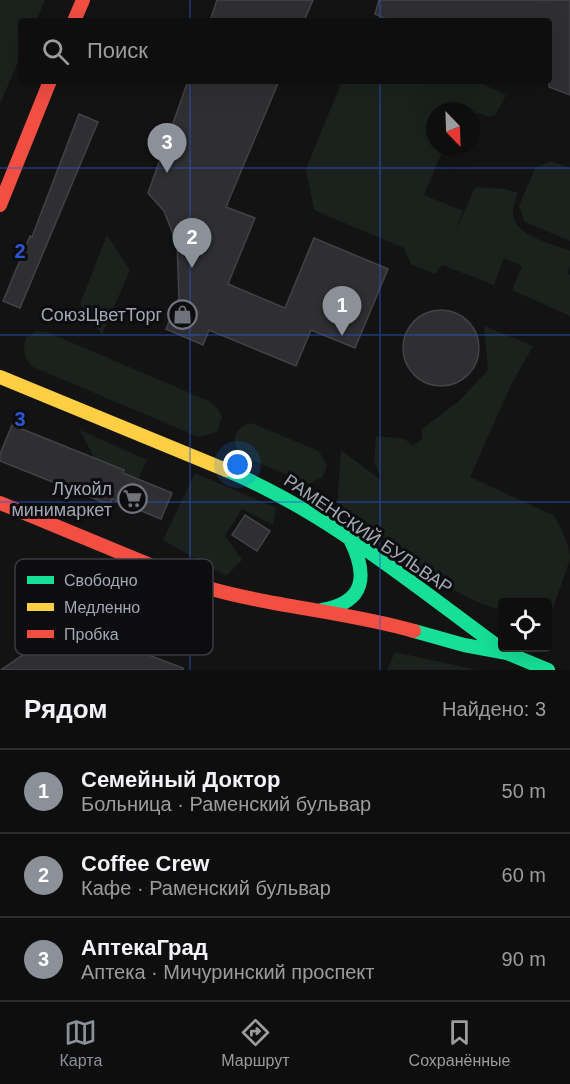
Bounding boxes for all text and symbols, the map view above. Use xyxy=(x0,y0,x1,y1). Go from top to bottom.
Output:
search box xyxy=(18,18,552,84)
icon: search xyxy=(39,35,72,68)
text: Поиск xyxy=(87,38,148,63)
north arrow xyxy=(426,102,480,156)
pin: 3 xyxy=(148,124,186,173)
pin: 2 xyxy=(172,218,212,268)
text: 2 xyxy=(14,240,26,262)
pin: 1 xyxy=(322,286,362,336)
shop icon: СоюзЦветТорг xyxy=(167,299,199,331)
place label: СоюзЦветТорг xyxy=(41,305,162,325)
text: 3 xyxy=(14,408,26,430)
your location xyxy=(223,450,252,479)
street label: РАМЕНСКИЙ БУЛЬВАР xyxy=(280,469,456,598)
place label: Лукойл минимаркет xyxy=(11,479,112,520)
supermarket icon: Лукойл минимаркет xyxy=(117,483,149,515)
legend xyxy=(15,559,213,655)
text: Свободно xyxy=(64,572,138,589)
map controls xyxy=(498,598,552,652)
button: locate xyxy=(498,598,552,652)
text: Медленно xyxy=(64,599,140,616)
text: Пробка xyxy=(64,626,119,643)
text: Рядом xyxy=(24,694,107,724)
text: Найдено: 3 xyxy=(442,698,546,720)
text: Семейный Доктор xyxy=(81,767,280,792)
text: 1 xyxy=(38,780,49,802)
text: 50 m xyxy=(502,780,546,802)
text: Больница · Раменский бульвар xyxy=(81,793,371,815)
text: Coffee Crew xyxy=(81,851,209,876)
text: 2 xyxy=(38,864,49,886)
text: 60 m xyxy=(502,864,546,886)
text: Кафе · Раменский бульвар xyxy=(81,877,331,899)
text: АптекаГрад xyxy=(81,935,208,960)
text: 3 xyxy=(38,948,49,970)
text: 90 m xyxy=(502,948,546,970)
text: Аптека · Мичуринский проспект xyxy=(81,961,375,983)
tab: Карта xyxy=(60,1016,102,1070)
tab: Маршрут xyxy=(221,1016,290,1070)
tab: Сохранённые xyxy=(409,1016,510,1070)

